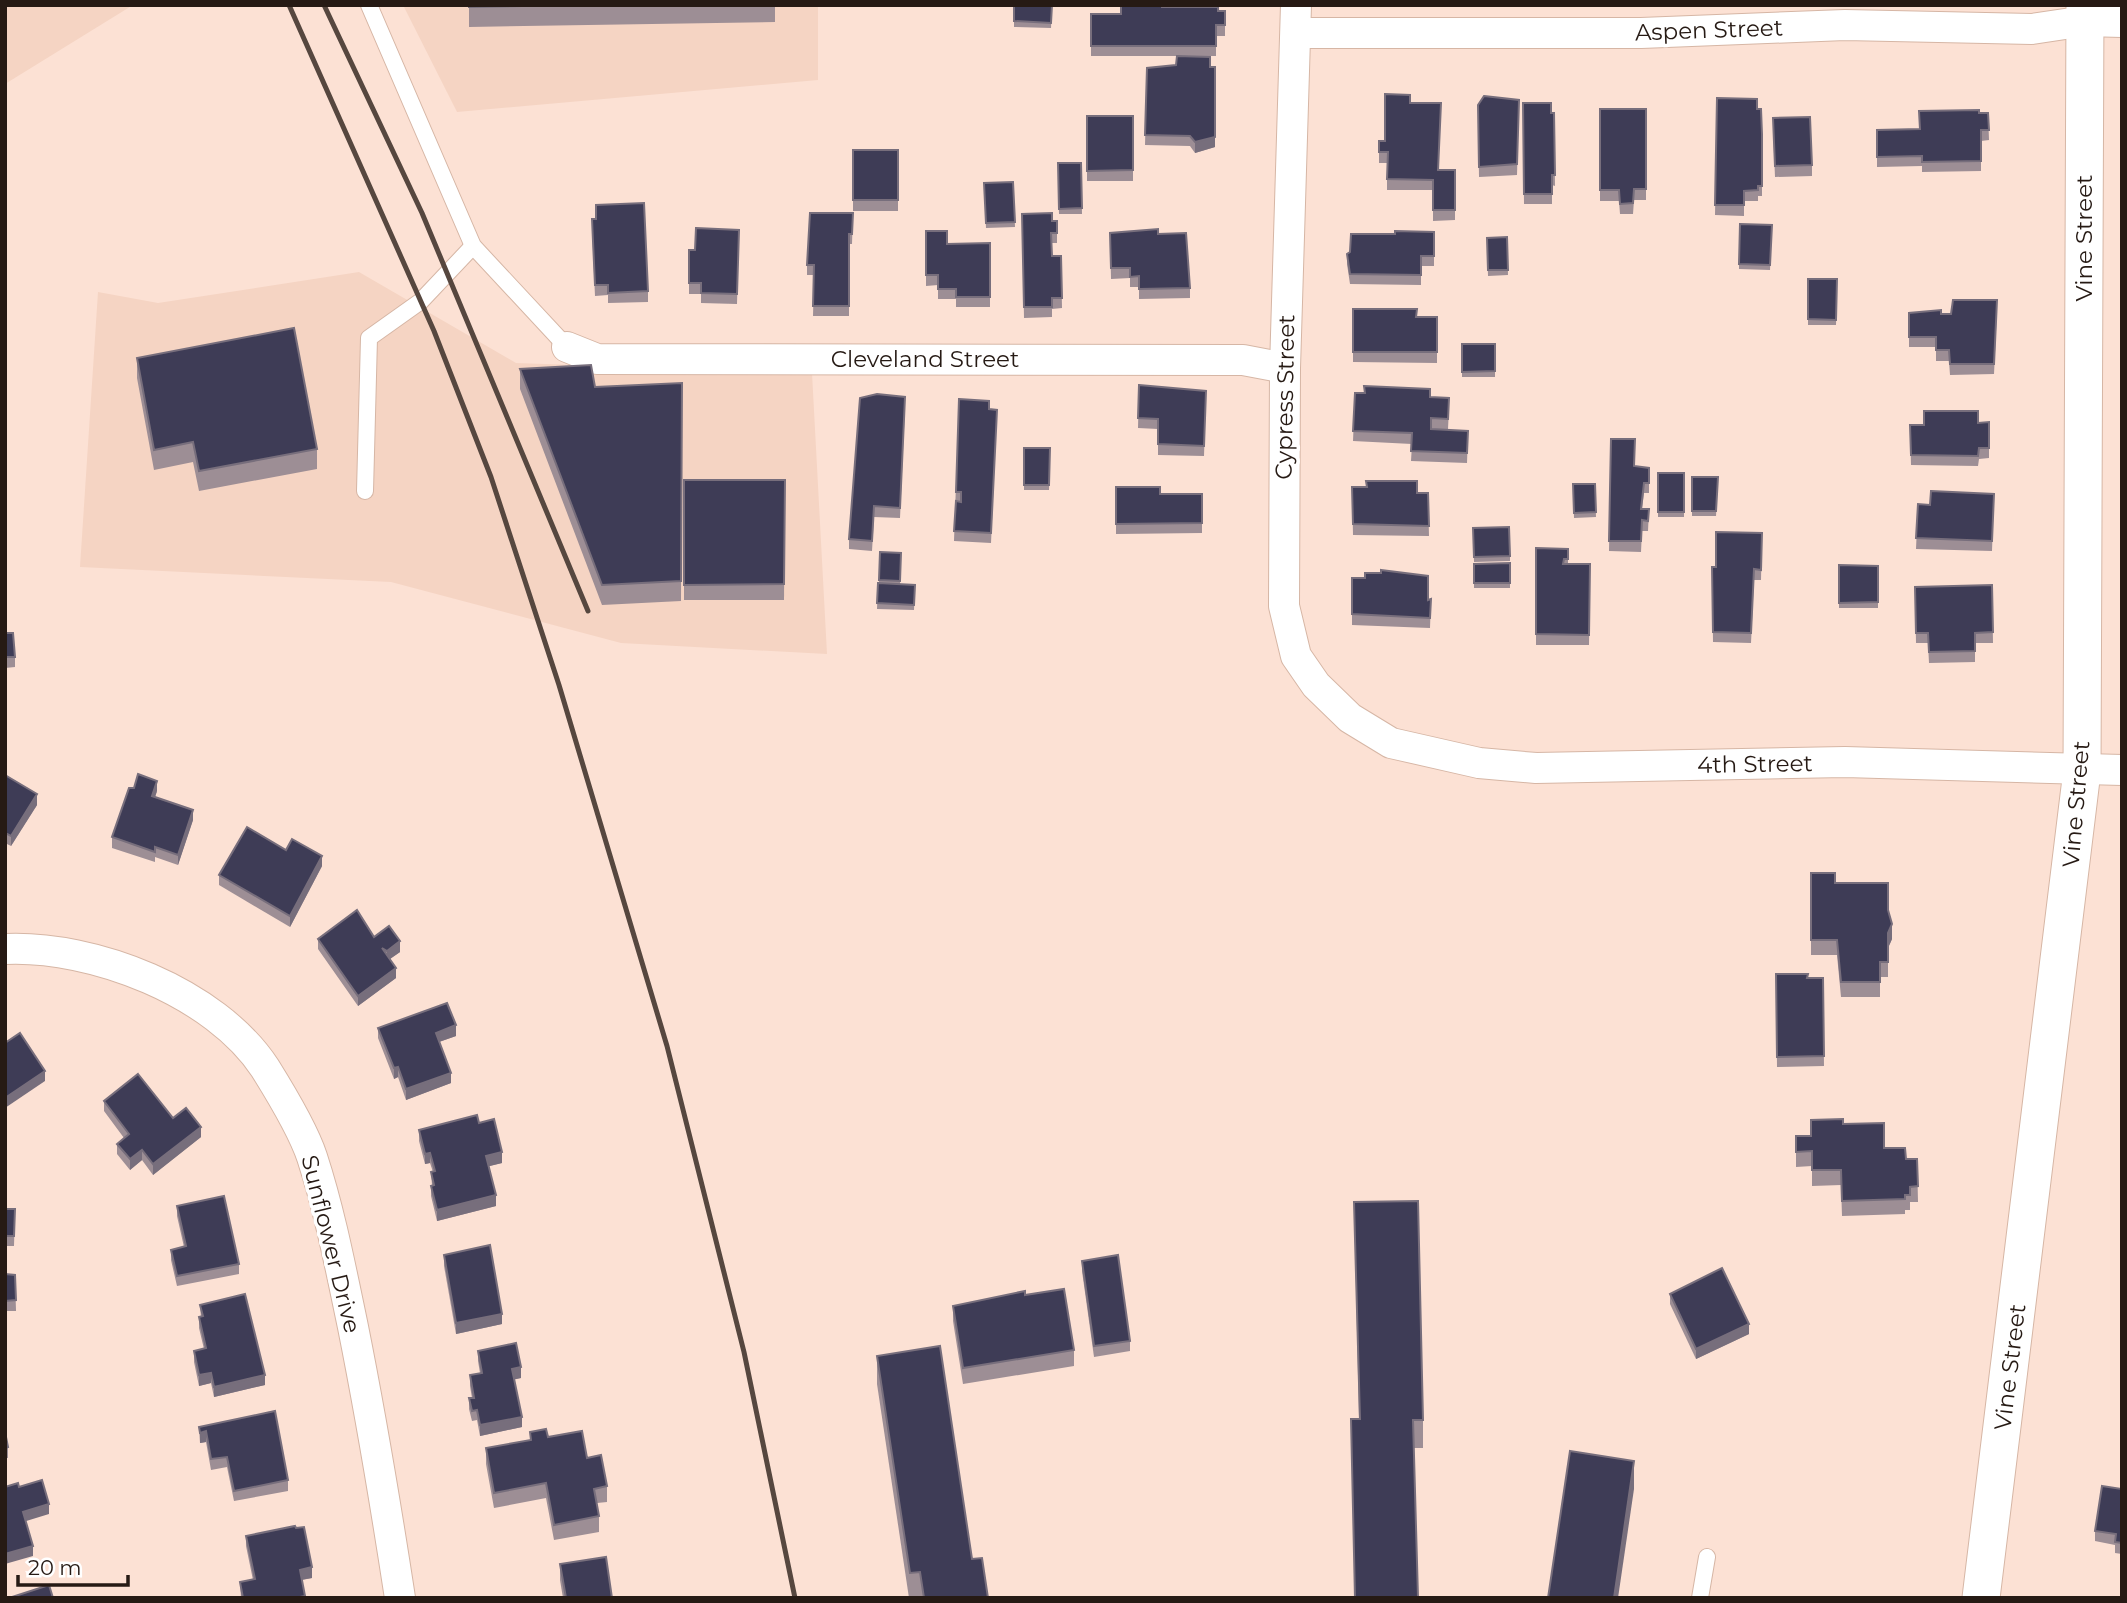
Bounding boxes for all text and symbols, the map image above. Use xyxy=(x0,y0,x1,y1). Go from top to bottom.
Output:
street label: Aspen Street xyxy=(1634,13,1784,47)
street label: Vine Street xyxy=(2070,175,2098,301)
street label: Cypress Street xyxy=(1270,314,1300,480)
street label: Cleveland Street xyxy=(831,345,1019,373)
street label: Vine Street xyxy=(2057,740,2095,868)
street label: 4th Street xyxy=(1697,749,1813,779)
street label: Sunflower Drive xyxy=(295,1152,367,1336)
street label: Vine Street xyxy=(1988,1302,2032,1432)
scale bar xyxy=(18,1544,128,1588)
text: 20 m xyxy=(28,1555,82,1580)

